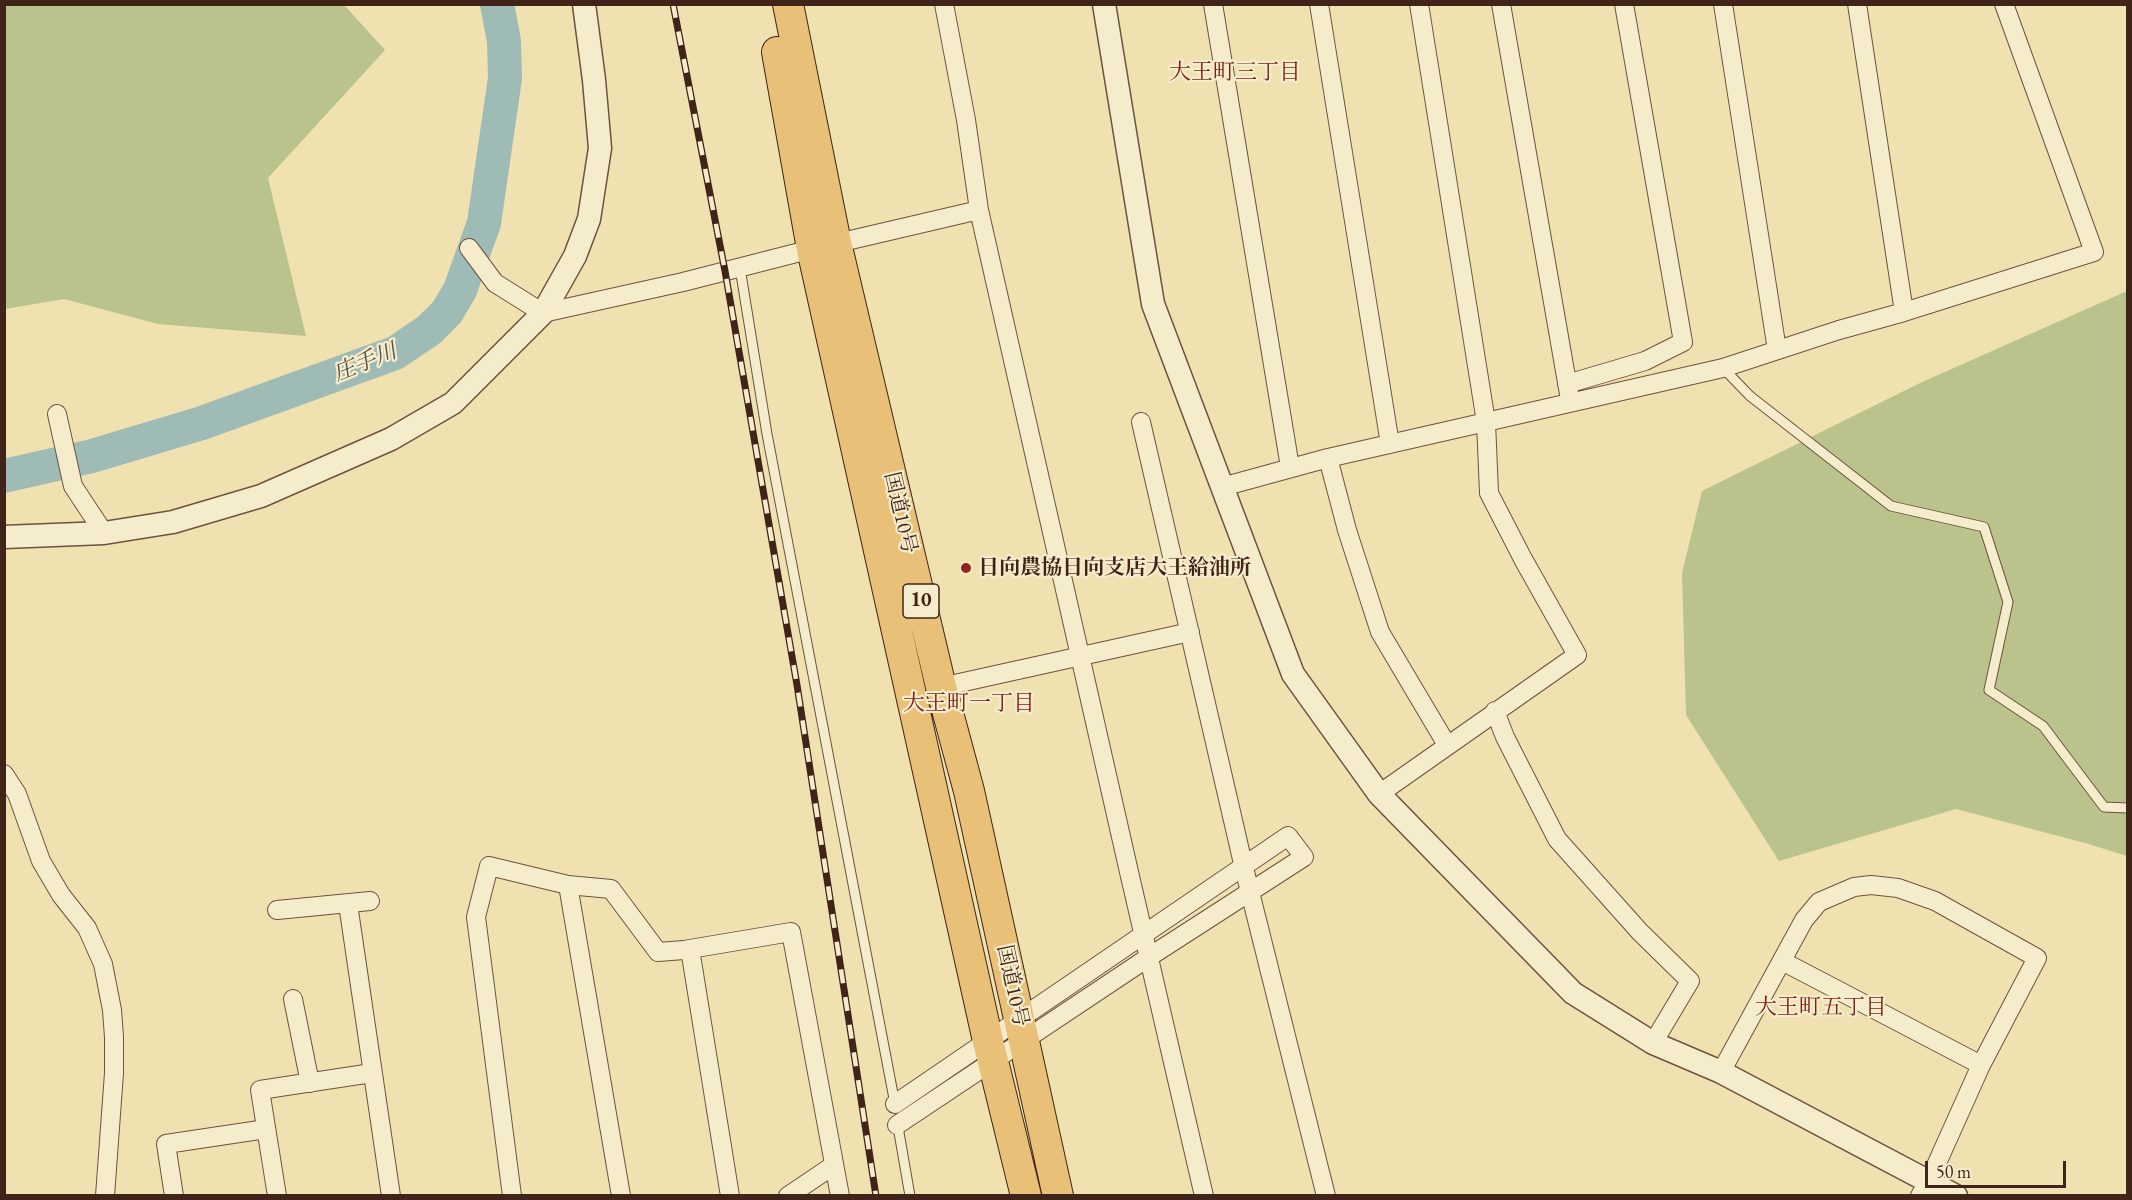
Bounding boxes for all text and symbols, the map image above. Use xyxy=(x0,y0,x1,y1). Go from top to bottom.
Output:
district label: 大王町三丁目 xyxy=(1169,60,1301,86)
water label: 庄手川 xyxy=(329,338,401,388)
street label: 国道10号 xyxy=(878,470,922,556)
place label: 日向農協日向支店大王給油所 xyxy=(978,555,1251,581)
marker: 日向農協日向支店大王給油所 xyxy=(959,561,973,575)
road number: 10 xyxy=(903,584,939,618)
district label: 大王町一丁目 xyxy=(903,691,1035,717)
street label: 国道10号 xyxy=(991,943,1033,1029)
district label: 大王町五丁目 xyxy=(1755,995,1887,1021)
scale bar xyxy=(1928,1149,2069,1187)
text: 50 m xyxy=(1936,1160,1971,1183)

